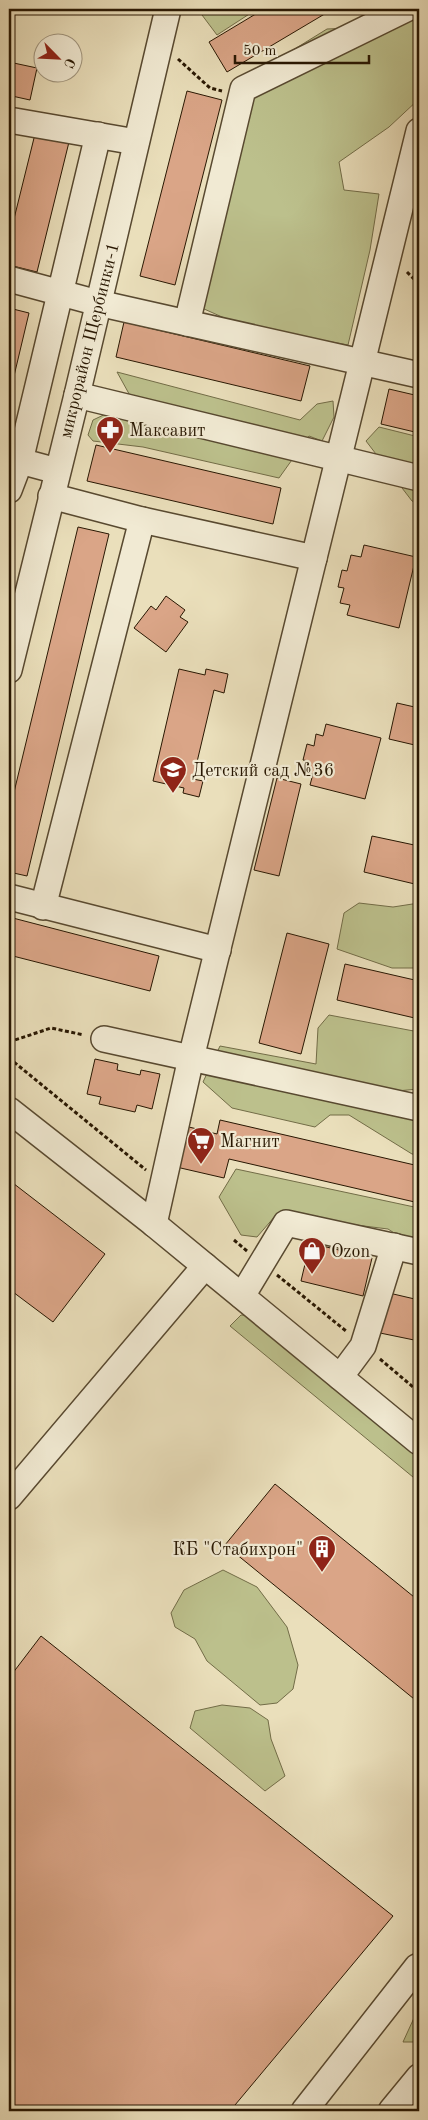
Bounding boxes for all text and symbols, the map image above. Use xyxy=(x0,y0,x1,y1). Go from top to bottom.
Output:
north arrow xyxy=(32,32,82,82)
scale bar xyxy=(235,32,369,64)
text: 50 m xyxy=(243,44,277,59)
text: С xyxy=(61,56,77,70)
street label: микрорайон Щербинки-1 xyxy=(57,241,123,440)
pharmacy icon: Максавит xyxy=(95,415,125,454)
place label: Максавит xyxy=(129,422,206,440)
school or university icon: Детский сад №36 xyxy=(158,755,188,794)
place label: Детский сад №36 xyxy=(192,762,334,780)
supermarket icon: Магнит xyxy=(186,1126,216,1165)
place label: Магнит xyxy=(220,1133,280,1151)
shop icon: Ozon xyxy=(297,1236,327,1275)
place label: Ozon xyxy=(331,1243,370,1261)
building icon: КБ "Стабихрон" xyxy=(307,1534,337,1573)
place label: КБ "Стабихрон" xyxy=(172,1541,303,1559)

